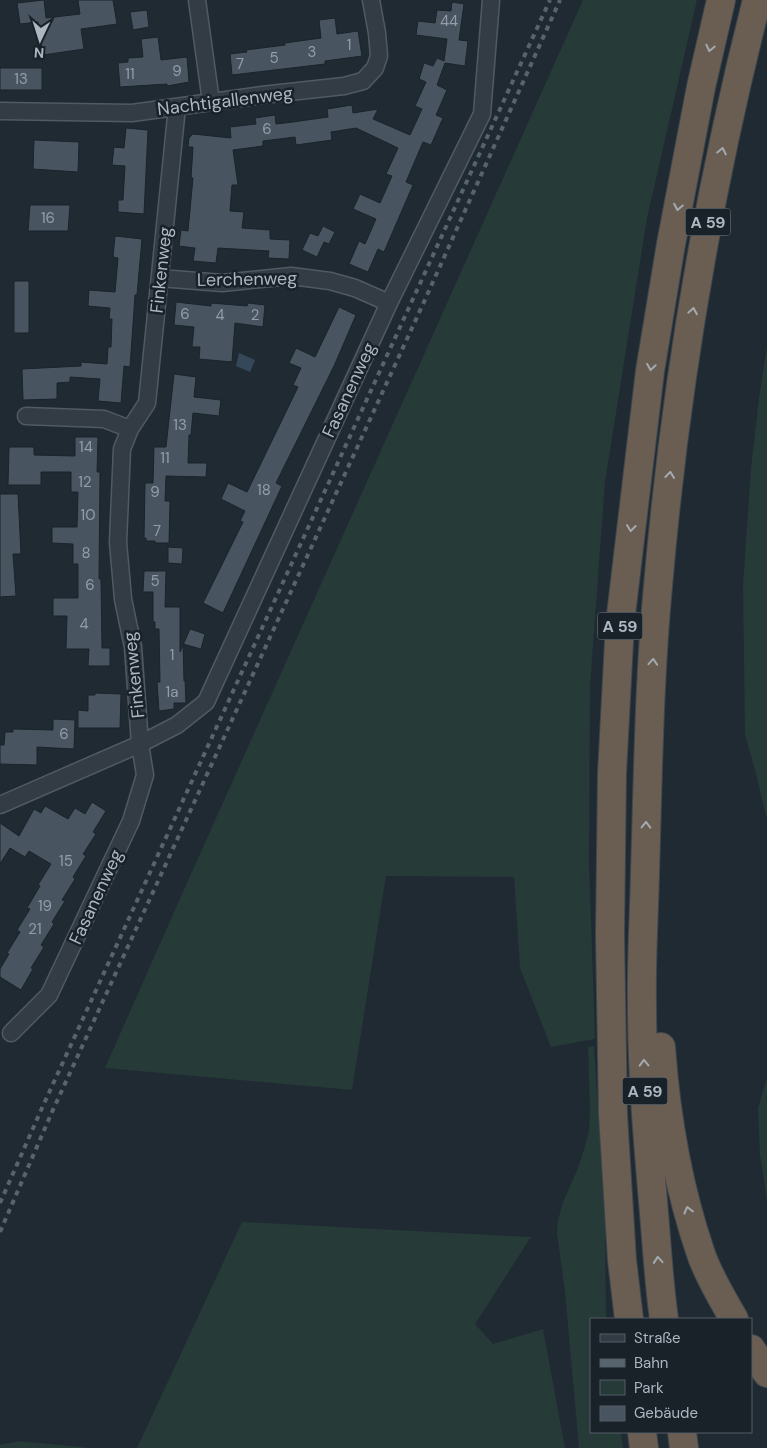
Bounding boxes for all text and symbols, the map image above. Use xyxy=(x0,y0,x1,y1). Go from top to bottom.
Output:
house number: 44 xyxy=(440,11,458,31)
north arrow xyxy=(15,15,65,65)
house number: 1 xyxy=(347,35,351,55)
house number: 3 xyxy=(308,42,316,62)
one-way arrow xyxy=(705,43,716,52)
text: N xyxy=(33,44,45,62)
house number: 5 xyxy=(269,48,279,68)
house number: 7 xyxy=(236,54,244,74)
house number: 9 xyxy=(172,61,182,81)
house number: 11 xyxy=(125,64,135,84)
house number: 13 xyxy=(14,69,28,89)
street label: Nachtigallenweg xyxy=(156,81,294,121)
house number: 6 xyxy=(262,119,272,139)
one-way arrow xyxy=(716,147,727,156)
one-way arrow xyxy=(674,202,684,211)
house number: 16 xyxy=(41,208,55,228)
road number: A 59 xyxy=(686,208,730,236)
street label: Finkenweg xyxy=(145,226,177,314)
street label: Lerchenweg xyxy=(197,266,297,292)
house number: 6 xyxy=(180,304,190,324)
house number: 4 xyxy=(215,305,225,325)
house number: 2 xyxy=(251,305,259,325)
one-way arrow xyxy=(687,307,697,315)
street label: Fasanenweg xyxy=(317,339,381,441)
one-way arrow xyxy=(646,363,657,371)
house number: 13 xyxy=(173,415,187,435)
house number: 14 xyxy=(79,437,93,457)
house number: 11 xyxy=(160,448,170,468)
one-way arrow xyxy=(664,471,675,479)
house number: 12 xyxy=(78,472,92,492)
house number: 18 xyxy=(257,480,271,500)
house number: 9 xyxy=(150,482,160,502)
house number: 10 xyxy=(81,505,95,525)
house number: 7 xyxy=(153,521,161,541)
one-way arrow xyxy=(626,525,637,533)
house number: 8 xyxy=(81,543,91,563)
house number: 5 xyxy=(150,571,160,591)
house number: 6 xyxy=(85,575,95,595)
road number: A 59 xyxy=(598,612,642,640)
house number: 4 xyxy=(79,614,89,634)
street label: Finkenweg xyxy=(118,631,150,719)
house number: 1 xyxy=(170,645,174,665)
one-way arrow xyxy=(647,658,658,666)
house number: 1a xyxy=(166,682,178,702)
house number: 6 xyxy=(59,724,69,744)
one-way arrow xyxy=(641,821,651,828)
street label: Fasanenweg xyxy=(64,846,128,948)
house number: 15 xyxy=(59,851,73,871)
house number: 19 xyxy=(38,896,52,916)
house number: 21 xyxy=(28,919,42,939)
one-way arrow xyxy=(639,1058,649,1066)
road number: A 59 xyxy=(622,1078,668,1104)
one-way arrow xyxy=(684,1207,694,1215)
one-way arrow xyxy=(653,1255,664,1263)
legend xyxy=(590,1318,752,1433)
text: Straße xyxy=(634,1328,681,1348)
text: Bahn xyxy=(634,1353,668,1373)
text: Park xyxy=(634,1378,664,1398)
text: Gebäude xyxy=(634,1403,698,1423)

